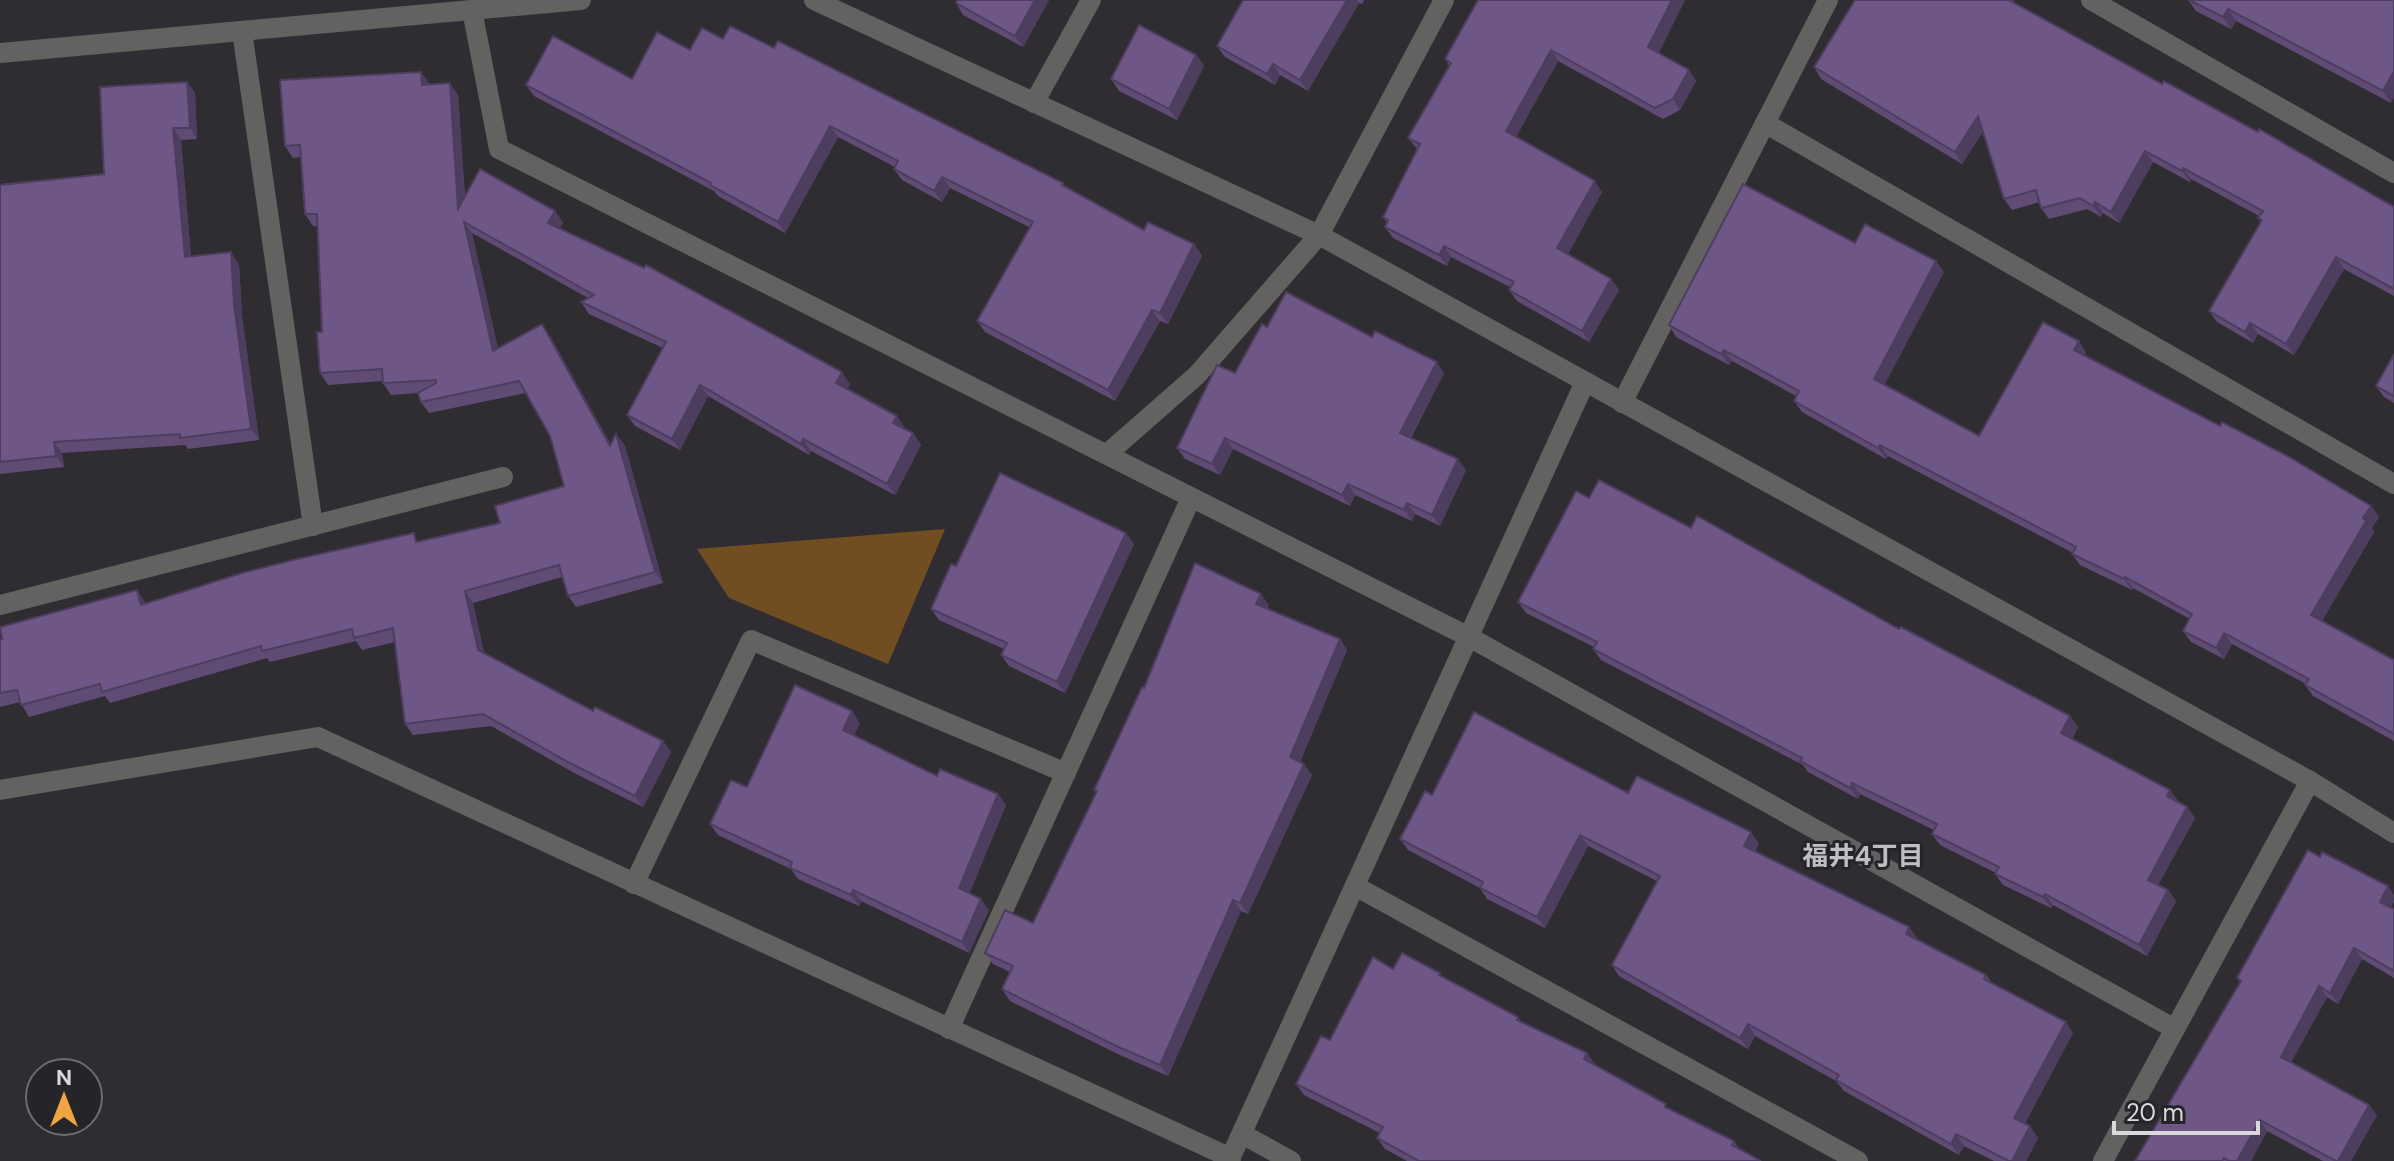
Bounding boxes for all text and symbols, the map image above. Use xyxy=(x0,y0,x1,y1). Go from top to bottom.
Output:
district label: 福井4丁目 xyxy=(1803,839,1923,873)
north arrow xyxy=(24,1057,104,1137)
text: N xyxy=(56,1063,72,1092)
scale bar xyxy=(2114,1085,2258,1135)
text: 20 m xyxy=(2126,1097,2184,1128)

